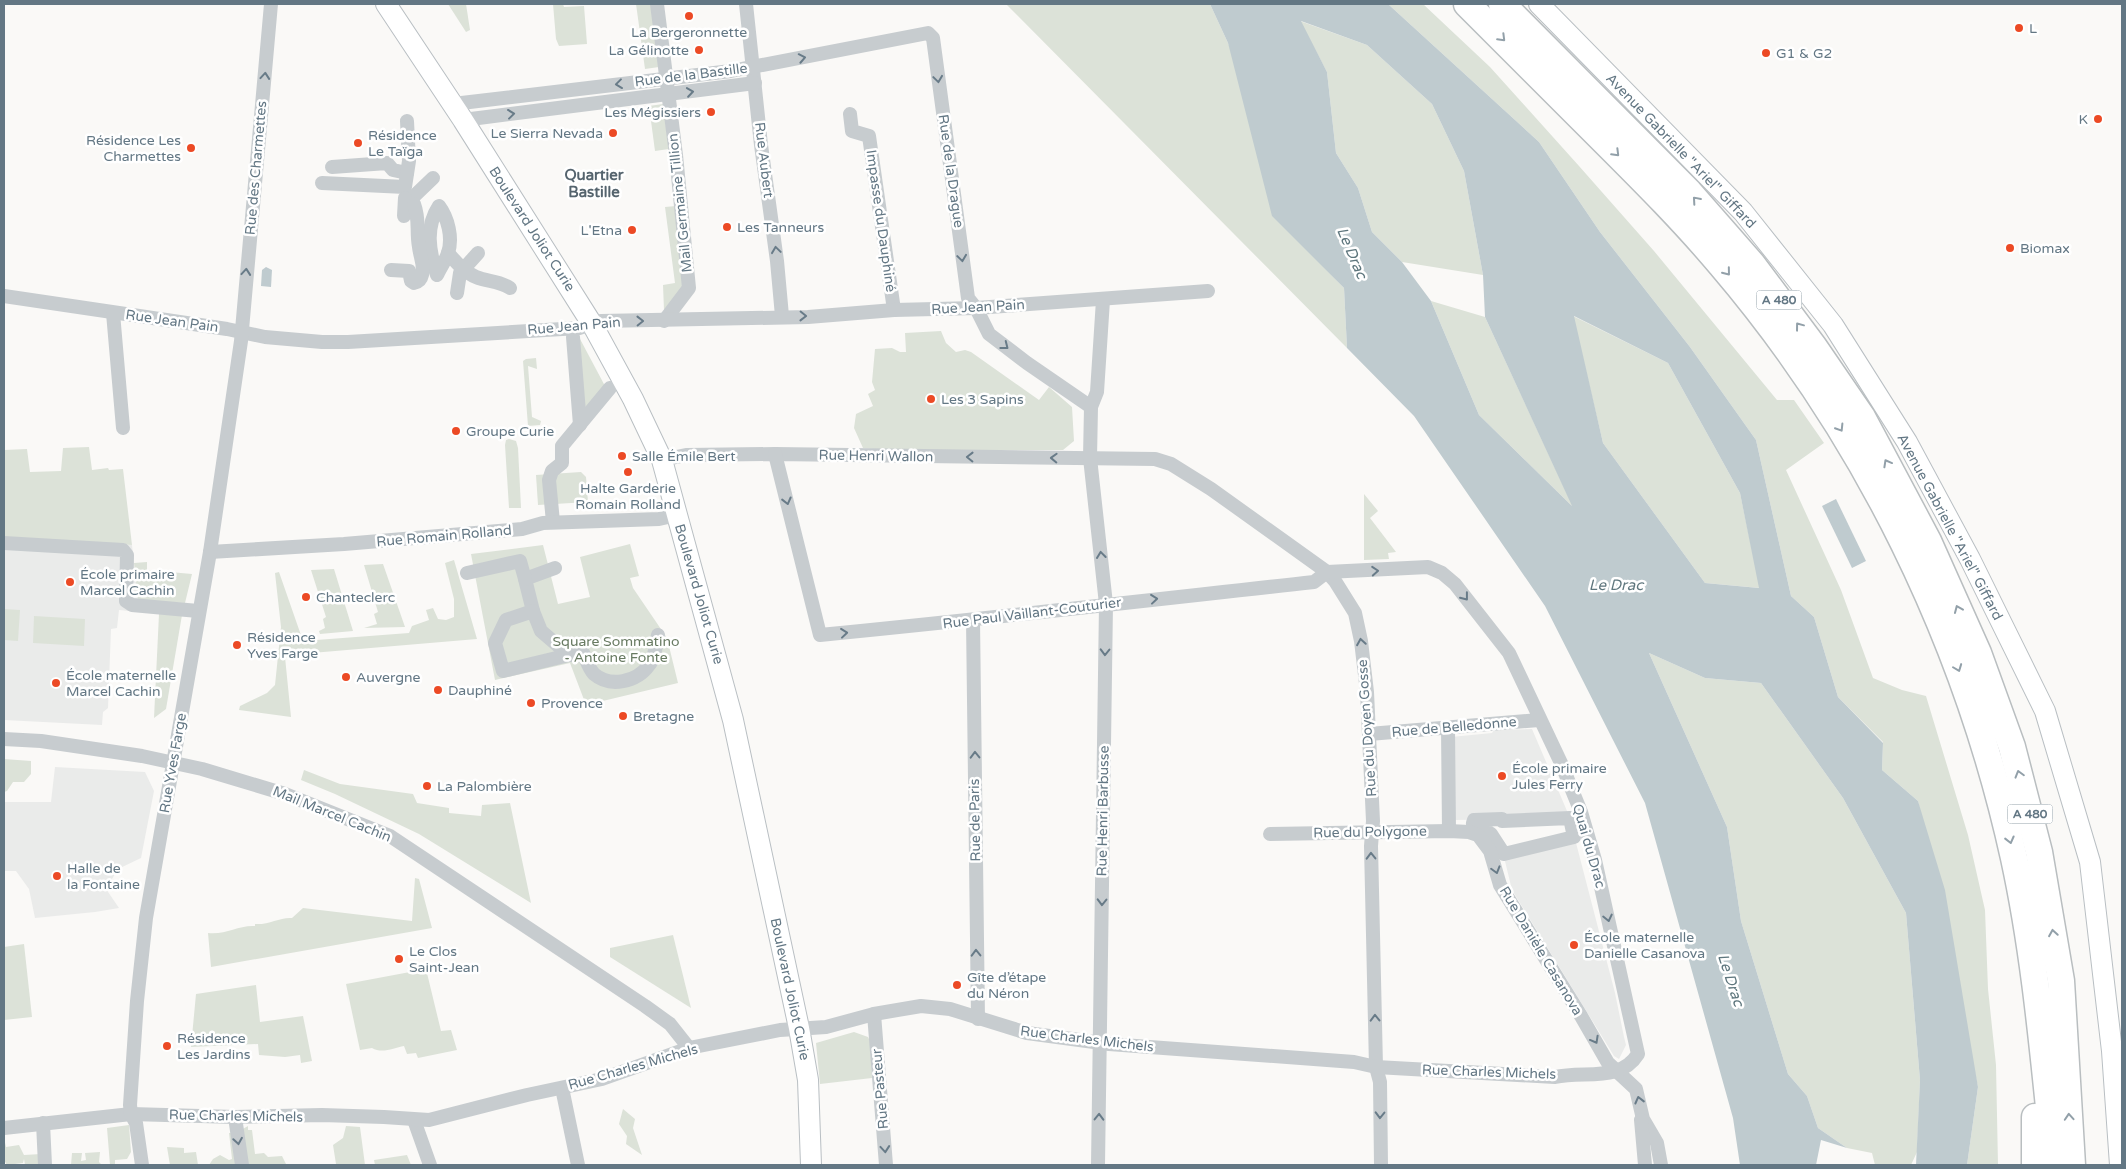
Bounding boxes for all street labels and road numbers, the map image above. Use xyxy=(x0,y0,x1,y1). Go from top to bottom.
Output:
street label: Rue de la Bastille xyxy=(634,60,748,90)
street label: Avenue Gabrielle "Ariel" Giffard xyxy=(1602,70,1760,232)
street label: Rue des Charmettes xyxy=(242,100,270,236)
street label: Rue de la Drague xyxy=(935,113,967,229)
street label: Rue Aubert xyxy=(751,121,777,200)
street label: Mail Germaine Tillion xyxy=(664,133,696,273)
street label: Impasse du Dauphiné xyxy=(863,149,899,293)
street label: Boulevard Joliot Curie xyxy=(485,163,579,295)
road number: A 480 xyxy=(1756,290,1802,310)
street label: Rue Jean Pain xyxy=(931,296,1025,318)
street label: Rue Jean Pain xyxy=(125,306,219,336)
street label: Rue Jean Pain xyxy=(527,313,621,339)
street label: Avenue Gabrielle "Ariel" Giffard xyxy=(1894,431,2006,623)
street label: Rue Henri Wallon xyxy=(818,446,934,466)
street label: Rue Romain Rolland xyxy=(376,522,512,550)
street label: Boulevard Joliot Curie xyxy=(671,522,727,666)
street label: Rue Paul Vaillant-Couturier xyxy=(942,594,1123,632)
street label: Rue du Doyen Gosse xyxy=(1354,659,1380,797)
street label: Rue Yves Farge xyxy=(156,712,190,814)
street label: Rue de Belledonne xyxy=(1391,713,1517,741)
street label: Rue Henri Barbusse xyxy=(1093,745,1113,877)
street label: Rue de Paris xyxy=(966,778,984,862)
street label: Mail Marcel Cachin xyxy=(270,782,394,846)
street label: Quai du Drac xyxy=(1569,802,1609,890)
road number: A 480 xyxy=(2008,804,2052,824)
street label: Rue du Polygone xyxy=(1313,823,1427,841)
street label: Rue Danièle Casanova xyxy=(1496,883,1586,1019)
street label: Boulevard Joliot Curie xyxy=(767,916,813,1062)
street label: Rue Charles Michels xyxy=(1019,1022,1155,1056)
street label: Rue Charles Michels xyxy=(566,1040,700,1094)
street label: Rue Pasteur xyxy=(868,1047,892,1130)
street label: Rue Charles Michels xyxy=(1422,1061,1557,1083)
street label: Rue Charles Michels xyxy=(169,1106,304,1126)

